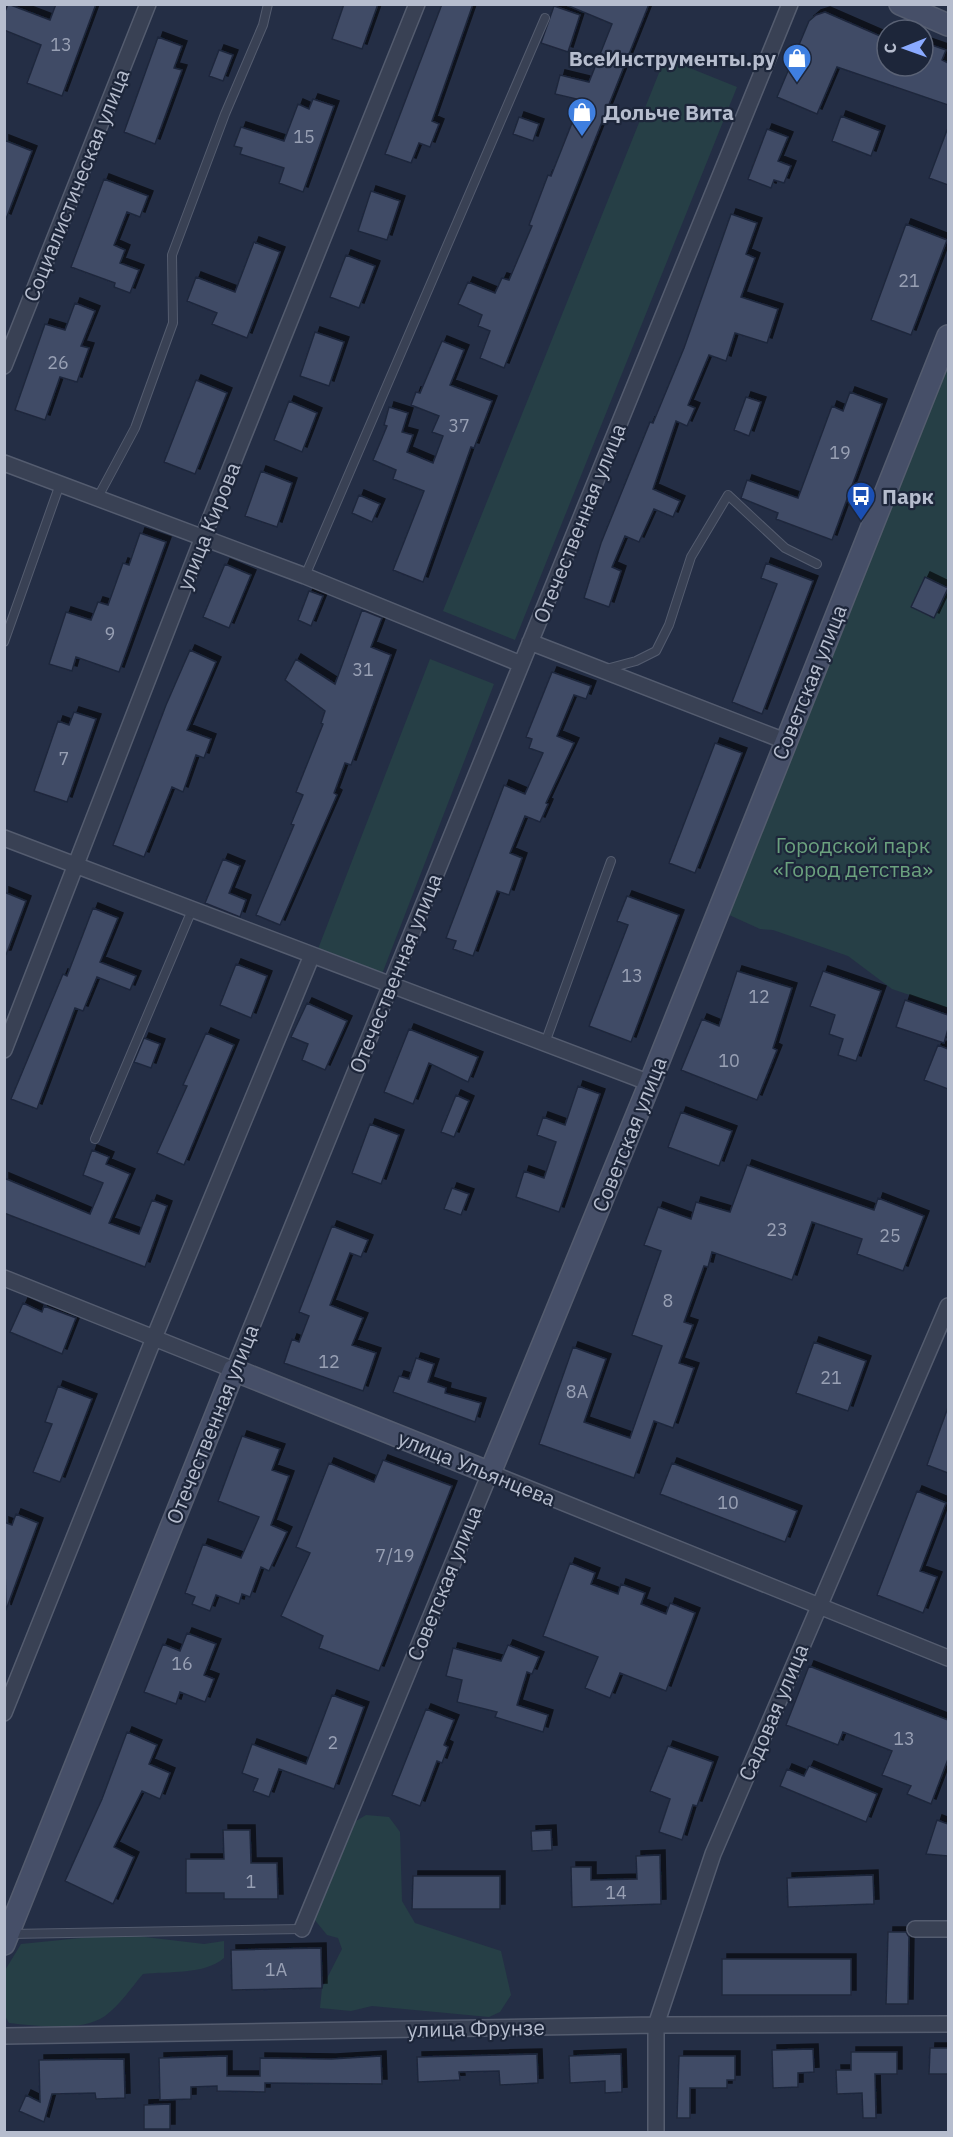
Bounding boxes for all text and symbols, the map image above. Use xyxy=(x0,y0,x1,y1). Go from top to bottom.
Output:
north arrow xyxy=(875,18,935,78)
house number: 13 xyxy=(50,33,72,56)
shop icon: ВсеИнструменты.ру xyxy=(781,42,813,84)
text: С xyxy=(880,43,900,54)
place label: ВсеИнструменты.ру xyxy=(569,44,777,72)
street label: Социалистическая улица xyxy=(16,65,136,305)
shop icon: Дольче Вита xyxy=(566,96,598,138)
place label: Дольче Вита xyxy=(603,98,734,126)
house number: 15 xyxy=(293,125,315,148)
house number: 21 xyxy=(898,269,920,292)
house number: 26 xyxy=(47,351,69,374)
house number: 37 xyxy=(448,414,470,437)
street label: Отечественная улица xyxy=(526,419,632,627)
house number: 19 xyxy=(829,441,851,464)
street label: улица Кирова xyxy=(170,458,246,594)
bus stop icon: Парк xyxy=(845,480,877,522)
place label: Парк xyxy=(882,482,934,510)
street label: Советская улица xyxy=(765,600,853,764)
house number: 9 xyxy=(105,622,115,645)
house number: 31 xyxy=(352,658,374,681)
house number: 7 xyxy=(59,747,69,770)
park label: Городской парк «Город детства» xyxy=(773,831,933,883)
street label: Отечественная улица xyxy=(342,869,448,1077)
house number: 13 xyxy=(621,964,643,987)
house number: 12 xyxy=(748,985,770,1008)
house number: 10 xyxy=(718,1049,740,1072)
street label: Советская улица xyxy=(585,1052,673,1216)
house number: 23 xyxy=(766,1218,788,1241)
house number: 25 xyxy=(879,1224,901,1247)
house number: 8 xyxy=(663,1289,673,1312)
street label: Отечественная улица xyxy=(159,1320,265,1528)
house number: 12 xyxy=(318,1350,340,1373)
house number: 21 xyxy=(820,1366,842,1389)
house number: 8А xyxy=(566,1380,589,1403)
street label: улица Ульянцева xyxy=(394,1424,560,1512)
house number: 10 xyxy=(717,1491,739,1514)
street label: Советская улица xyxy=(400,1501,488,1665)
house number: 7/19 xyxy=(375,1544,415,1567)
street label: Садовая улица xyxy=(732,1639,814,1785)
house number: 16 xyxy=(171,1652,193,1675)
house number: 13 xyxy=(893,1727,915,1750)
house number: 2 xyxy=(328,1731,338,1754)
house number: 1 xyxy=(246,1870,256,1893)
house number: 14 xyxy=(605,1881,627,1904)
house number: 1А xyxy=(265,1958,288,1981)
street label: улица Фрунзе xyxy=(407,2013,545,2043)

